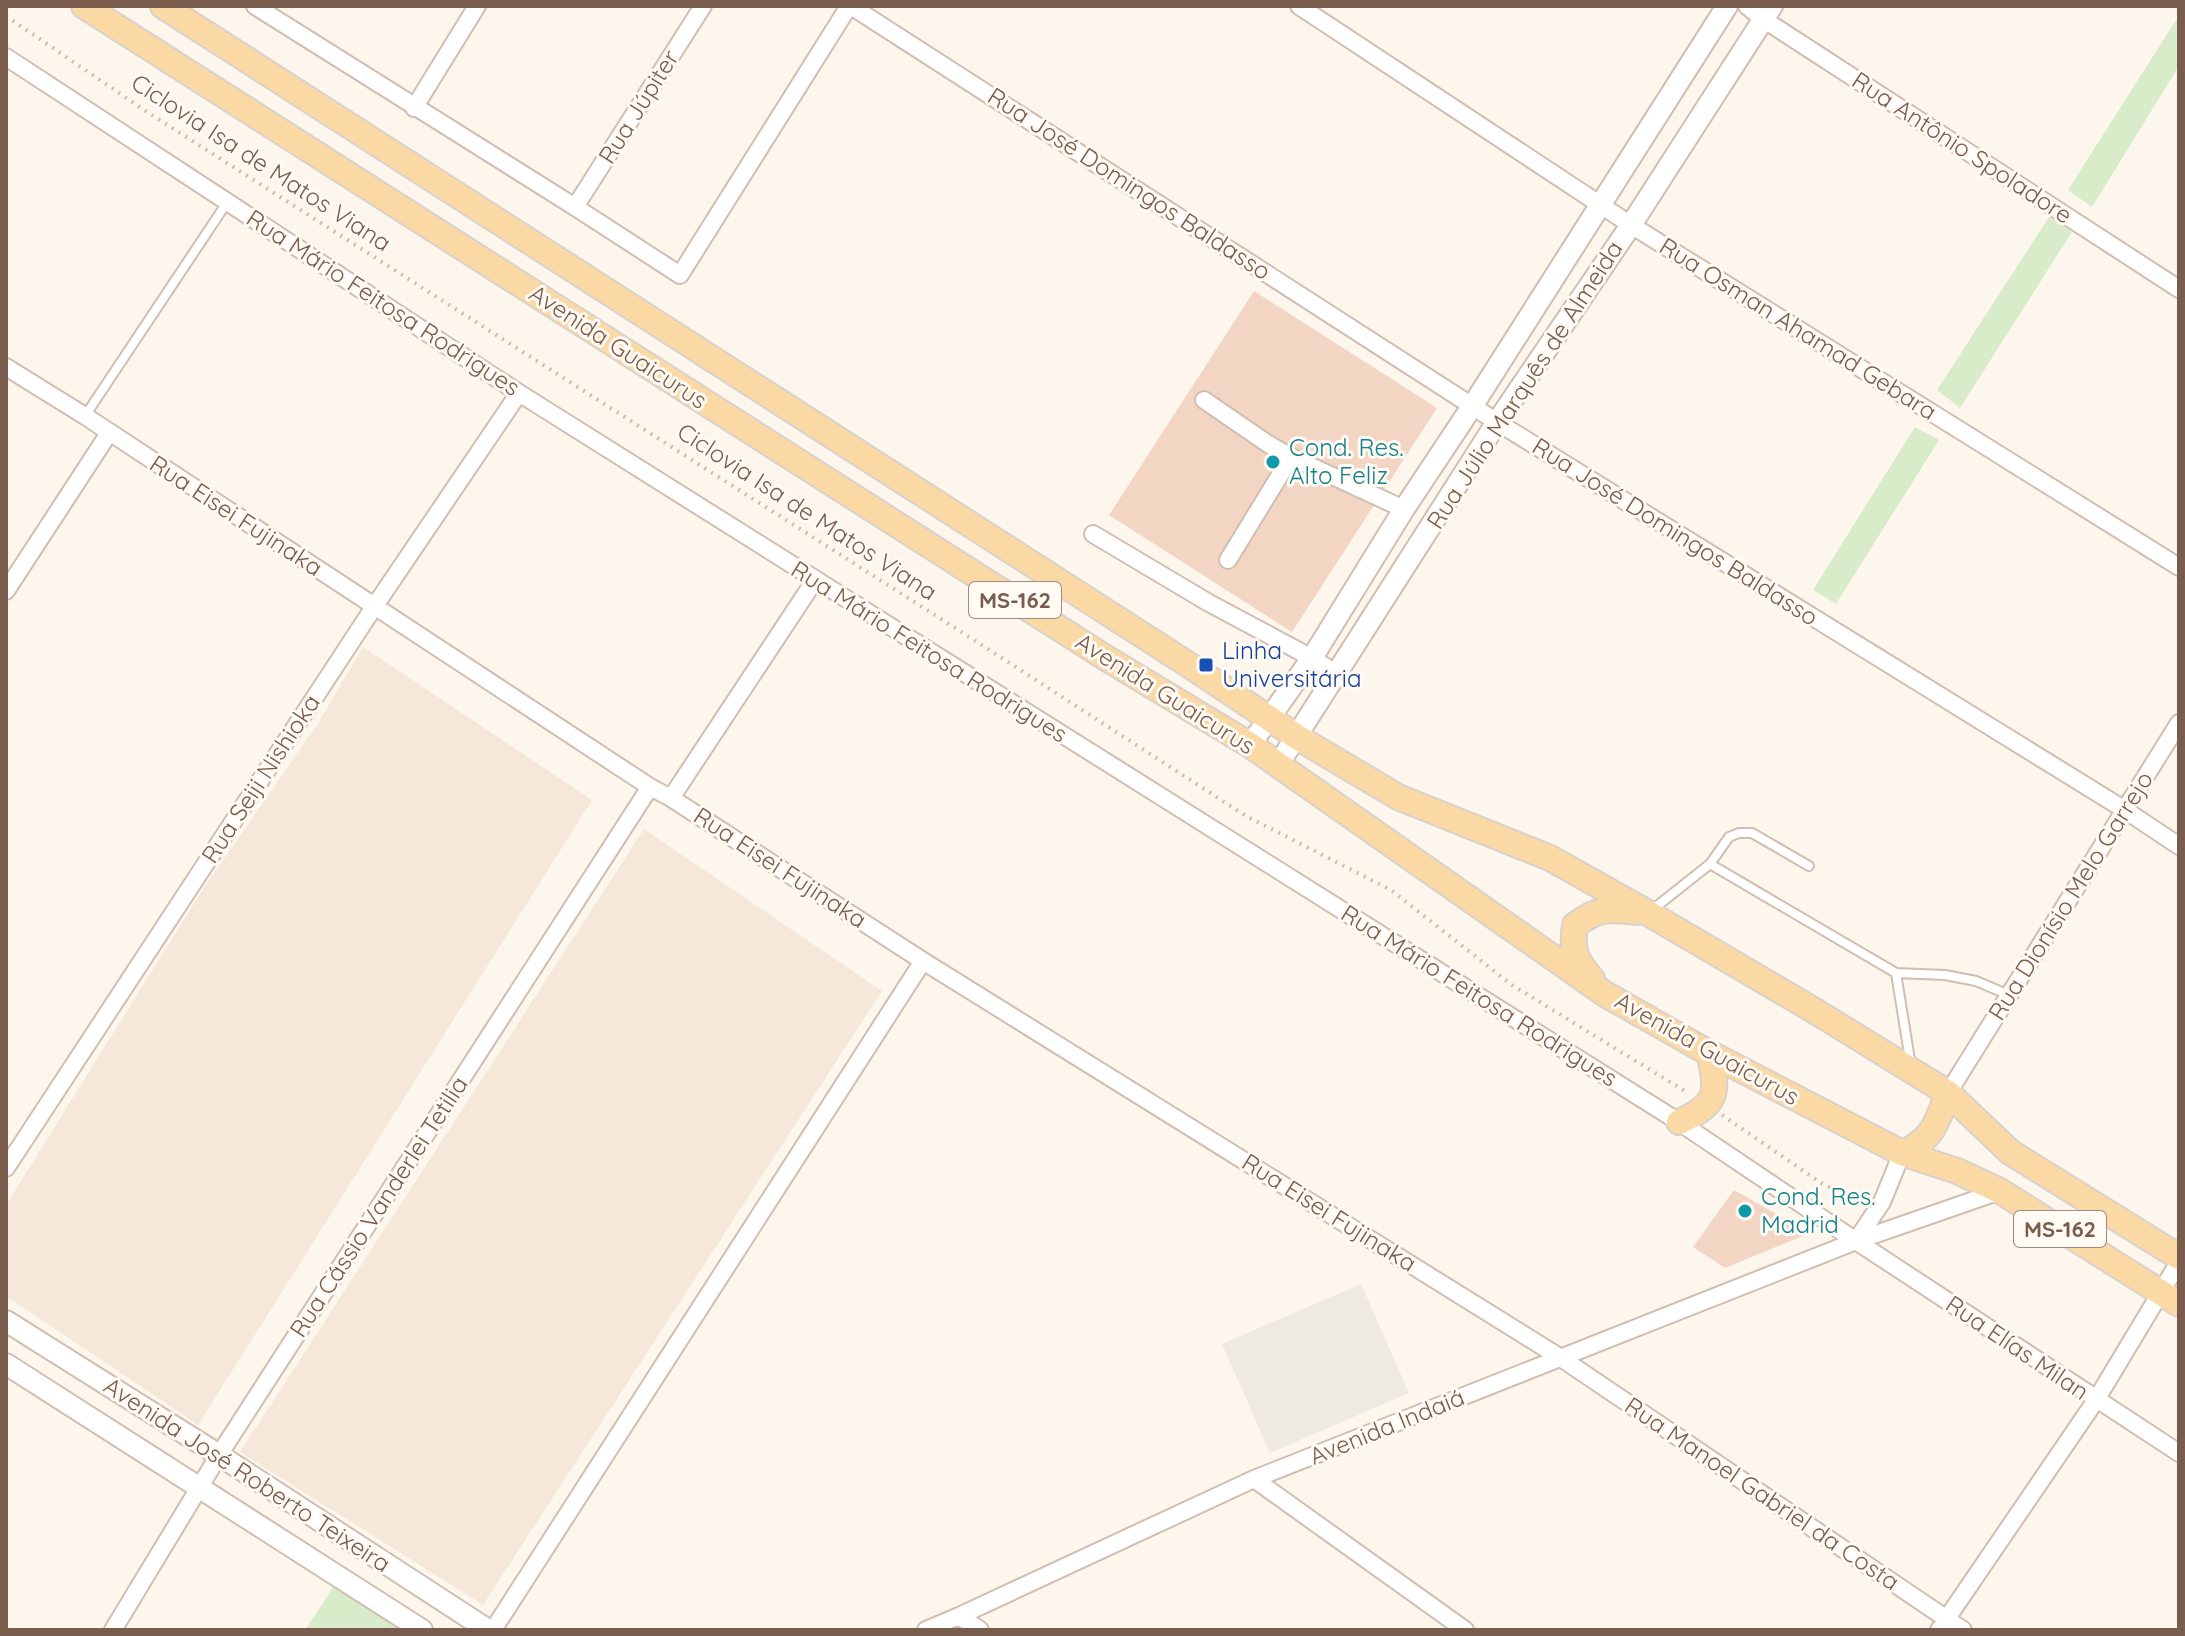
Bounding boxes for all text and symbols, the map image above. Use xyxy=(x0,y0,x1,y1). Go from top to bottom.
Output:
street label: Rua Júpiter xyxy=(591,44,685,169)
street label: Rua Antônio Spoladore xyxy=(1847,65,2078,230)
street label: Ciclovia Isa de Matos Viana xyxy=(126,67,397,257)
street label: Rua José Domingos Baldasso xyxy=(982,80,1277,286)
street label: Rua Mário Feitosa Rodrigues xyxy=(241,202,526,402)
street label: Rua Osman Ahamad Gebara xyxy=(1654,230,1943,426)
street label: Rua Júlio Marquês de Almeida xyxy=(1420,235,1629,534)
street label: Avenida Guaicurus xyxy=(524,278,713,415)
street label: Ciclovia Isa de Matos Viana xyxy=(672,416,943,606)
street label: Rua José Domingos Baldasso xyxy=(1527,431,1824,632)
place label: Cond. Res. Alto Feliz xyxy=(1289,432,1404,490)
street label: Rua Eisei Fujinaka xyxy=(144,448,329,582)
marker: Cond. Res. Alto Feliz xyxy=(1264,453,1282,471)
street label: Rua Mário Feitosa Rodrigues xyxy=(786,554,1073,749)
road number: MS-162 xyxy=(969,582,1061,618)
street label: Avenida Guaicurus xyxy=(1070,626,1261,760)
place label: Linha Universitária xyxy=(1222,635,1362,693)
marker: Linha Universitária xyxy=(1197,656,1215,674)
street label: Rua Seiji Nishioka xyxy=(194,688,326,869)
street label: Rua Dionísio Melo Garrejo xyxy=(1981,766,2159,1025)
street label: Rua Eisei Fujinaka xyxy=(688,800,873,934)
street label: Rua Mário Feitosa Rodrigues xyxy=(1336,898,1623,1093)
street label: Avenida Guaicurus xyxy=(1610,985,1805,1111)
street label: Rua Cássio Vanderlei Tetilia xyxy=(282,1070,474,1343)
street label: Rua Eisei Fujinaka xyxy=(1237,1146,1422,1278)
place label: Cond. Res. Madrid xyxy=(1761,1181,1876,1239)
marker: Cond. Res. Madrid xyxy=(1736,1202,1754,1220)
road number: MS-162 xyxy=(2014,1211,2106,1247)
street label: Rua Elías Milan xyxy=(1940,1288,2095,1406)
street label: Avenida José Roberto Teixeira xyxy=(98,1370,397,1578)
street label: Avenida Indaiá xyxy=(1305,1381,1468,1471)
street label: Rua Manoel Gabriel da Costa xyxy=(1620,1390,1906,1596)

